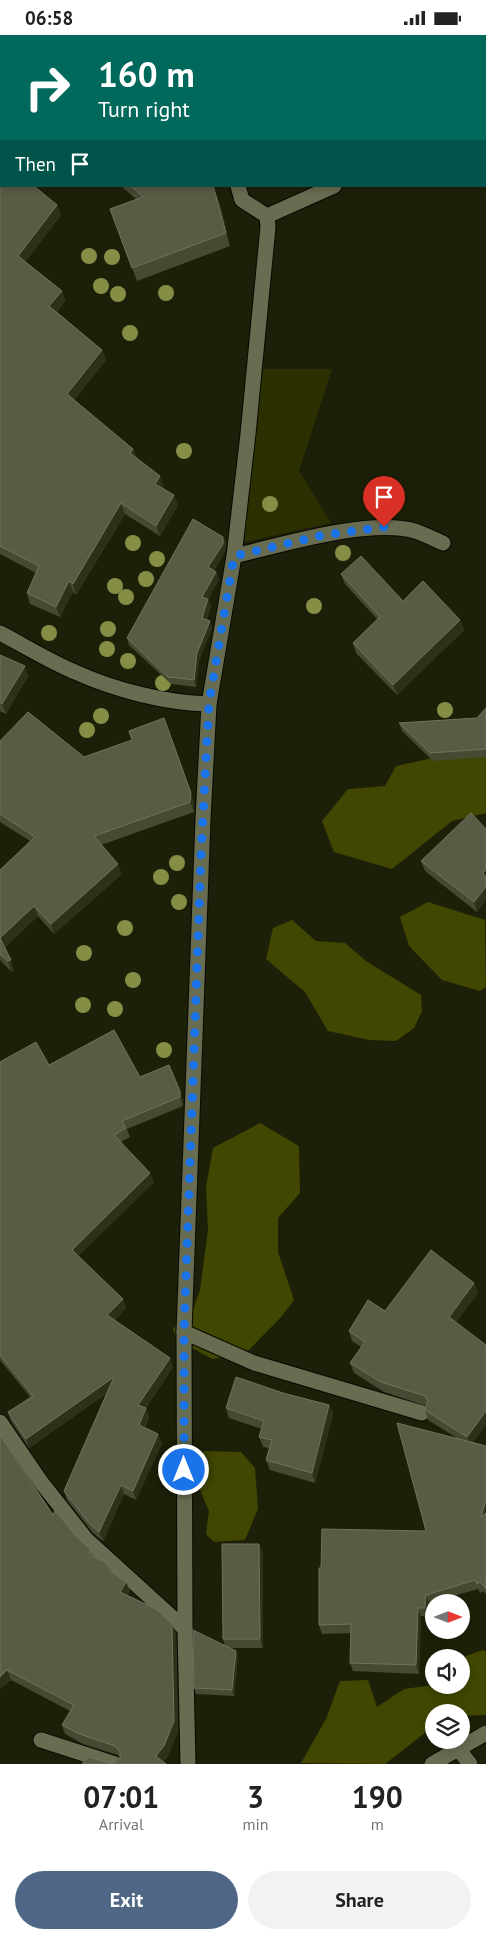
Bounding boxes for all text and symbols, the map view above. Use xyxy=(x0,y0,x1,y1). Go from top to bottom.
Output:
text: 06:58 xyxy=(25,6,73,30)
text: 160 m xyxy=(98,51,195,97)
icon: right xyxy=(15,55,80,120)
text: Turn right xyxy=(98,95,190,123)
icon: arrive xyxy=(66,150,94,178)
text: Then xyxy=(15,152,56,176)
pin xyxy=(363,476,405,527)
icon: arrive xyxy=(370,483,398,511)
position arrow xyxy=(157,1443,209,1495)
north arrow xyxy=(425,1594,470,1639)
map controls xyxy=(425,1594,470,1749)
button: sound xyxy=(425,1649,470,1694)
button: layers xyxy=(425,1704,470,1749)
text: 07:01 xyxy=(83,1777,159,1816)
text: 3 xyxy=(247,1777,264,1816)
text: 190 xyxy=(352,1777,403,1816)
text: Arrival xyxy=(99,1814,144,1834)
text: min xyxy=(243,1814,269,1834)
text: m xyxy=(371,1814,384,1834)
button: Exit xyxy=(15,1871,238,1929)
button: Share xyxy=(248,1871,471,1929)

